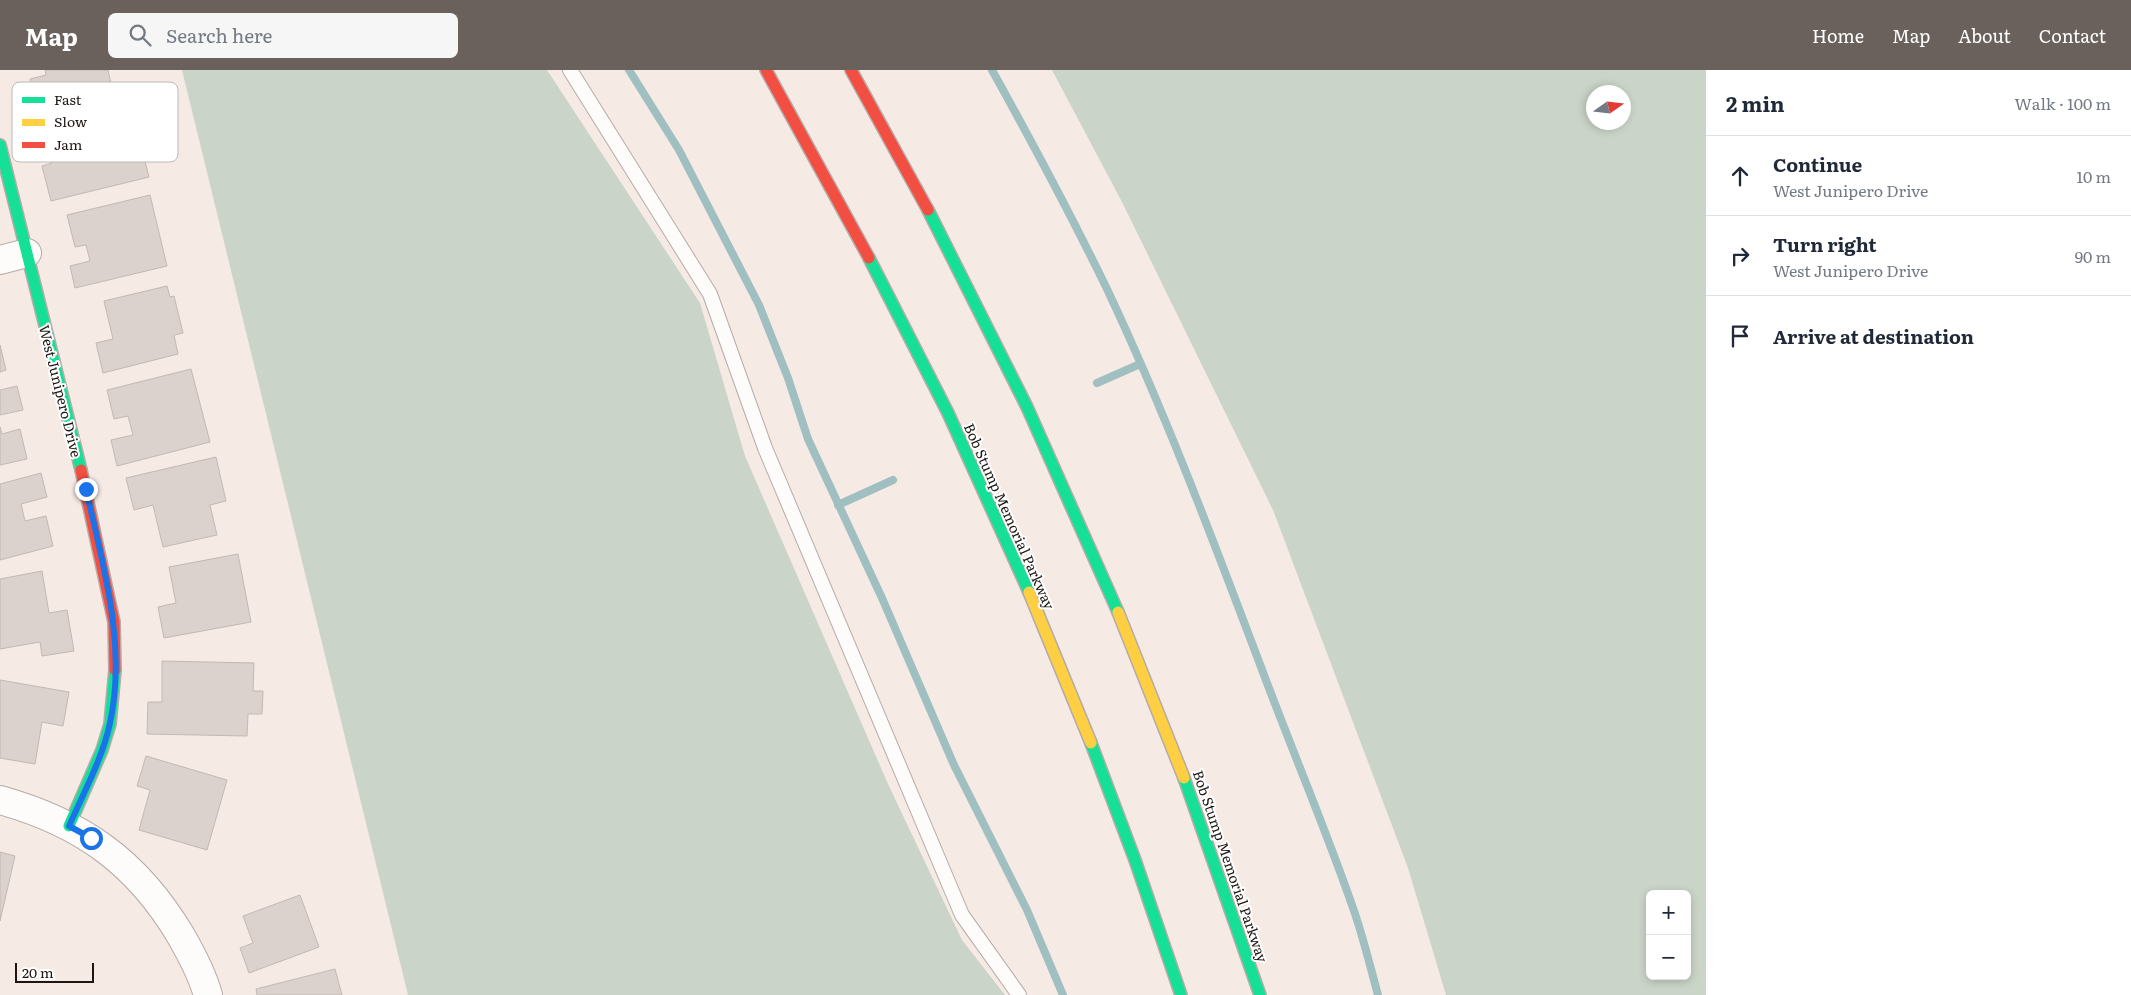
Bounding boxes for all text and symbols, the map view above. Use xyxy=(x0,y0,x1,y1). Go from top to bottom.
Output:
search box xyxy=(108,13,458,58)
text: Map xyxy=(25,18,78,53)
icon: search xyxy=(126,21,154,49)
text: Search here xyxy=(166,21,272,49)
text: Home xyxy=(1812,22,1864,49)
text: Map xyxy=(1892,22,1930,49)
text: About xyxy=(1958,22,2011,49)
text: Contact xyxy=(2039,22,2106,49)
legend xyxy=(12,82,178,162)
north arrow xyxy=(1586,85,1631,130)
text: 2 min xyxy=(1726,87,1785,118)
text: Fast xyxy=(54,89,82,109)
text: Walk · 100 m xyxy=(2015,91,2111,115)
text: Slow xyxy=(54,111,87,131)
text: Jam xyxy=(54,134,83,154)
text: Continue xyxy=(1773,150,1862,178)
icon: ahead xyxy=(1726,162,1754,190)
text: 10 m xyxy=(2077,164,2111,188)
text: West Junipero Drive xyxy=(1773,178,1928,202)
text: Turn right xyxy=(1773,230,1877,258)
icon: right xyxy=(1726,242,1754,270)
text: 90 m xyxy=(2075,244,2111,268)
text: West Junipero Drive xyxy=(1773,258,1928,282)
icon: arrive xyxy=(1726,322,1754,350)
text: Arrive at destination xyxy=(1773,322,1974,350)
street label: West Junipero Drive xyxy=(35,323,87,459)
street label: Bob Stump Memorial Parkway xyxy=(960,420,1061,613)
route end xyxy=(75,478,98,501)
street label: Bob Stump Memorial Parkway xyxy=(1189,767,1274,966)
route start xyxy=(80,827,103,850)
map controls xyxy=(1646,890,1691,980)
button: + xyxy=(1646,890,1691,935)
button: − xyxy=(1646,935,1691,980)
scale bar xyxy=(15,960,94,983)
text: 20 m xyxy=(22,962,54,982)

